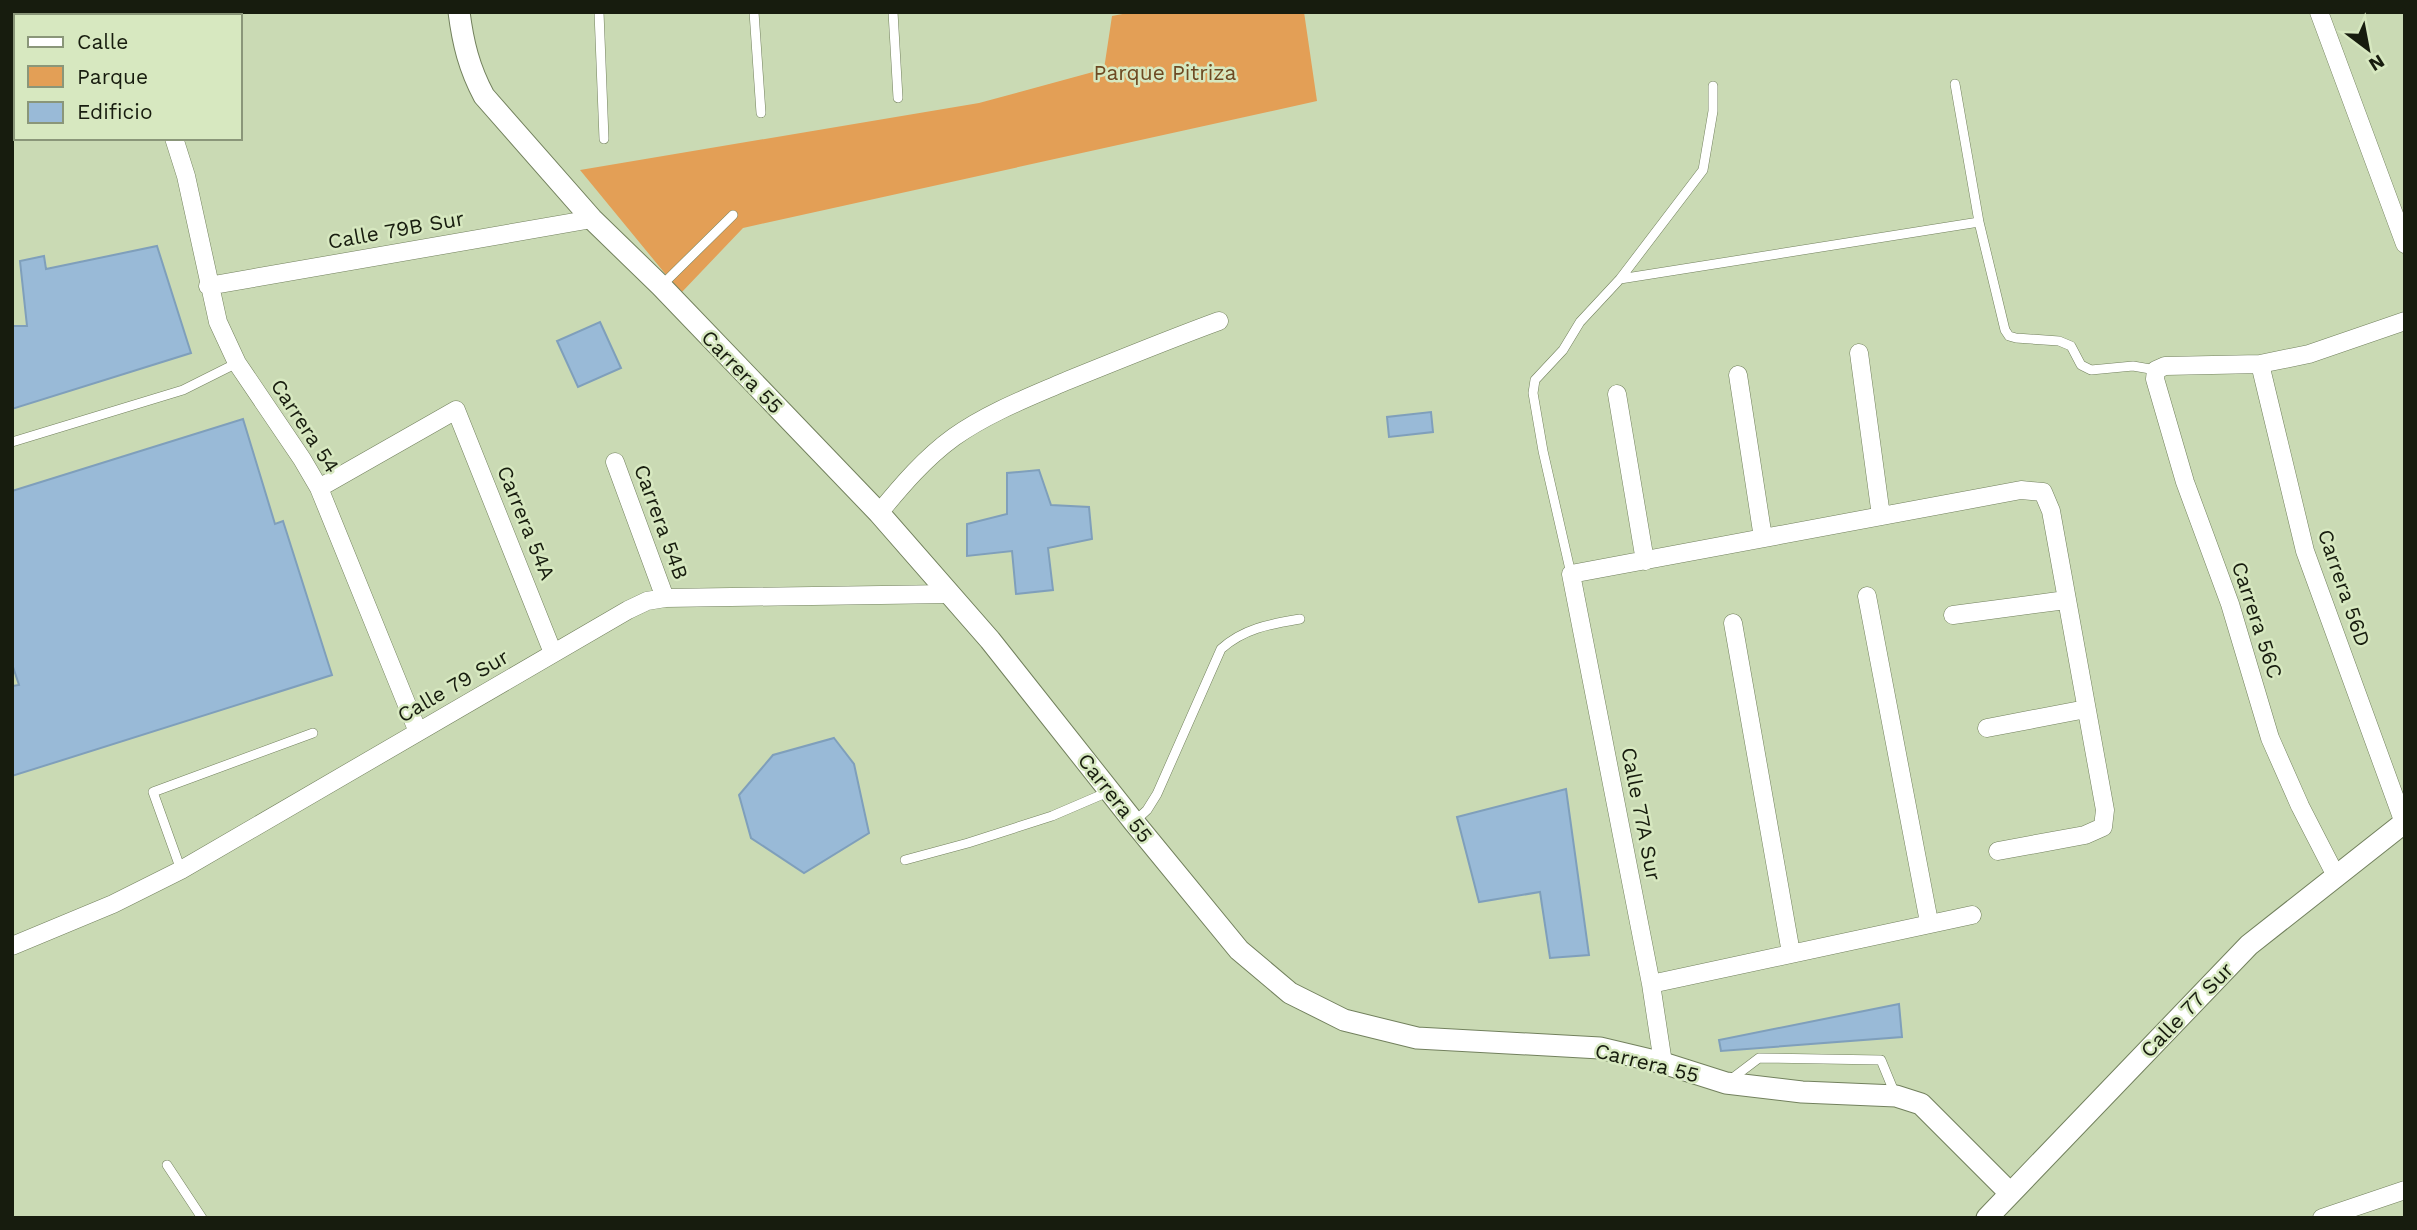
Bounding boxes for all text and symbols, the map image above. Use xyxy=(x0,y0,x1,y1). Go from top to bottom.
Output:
legend xyxy=(14,14,242,140)
north arrow xyxy=(2333,14,2403,84)
text: Calle xyxy=(77,29,128,54)
text: N xyxy=(2365,50,2389,76)
park label: Parque Pitriza xyxy=(1094,60,1237,85)
text: Parque xyxy=(77,64,148,89)
text: Edificio xyxy=(77,99,153,124)
street label: Calle 79B Sur xyxy=(326,205,466,254)
street label: Carrera 55 xyxy=(696,325,788,419)
street label: Carrera 54 xyxy=(266,374,345,477)
street label: Carrera 54B xyxy=(629,461,694,583)
street label: Carrera 54A xyxy=(492,462,561,584)
street label: Carrera 56D xyxy=(2313,526,2376,650)
street label: Carrera 56C xyxy=(2227,558,2288,681)
street label: Calle 79 Sur xyxy=(393,643,513,727)
street label: Calle 77A Sur xyxy=(1616,745,1667,883)
street label: Carrera 55 xyxy=(1073,748,1158,847)
street label: Calle 77 Sur xyxy=(2135,957,2238,1062)
street label: Carrera 55 xyxy=(1592,1038,1702,1088)

